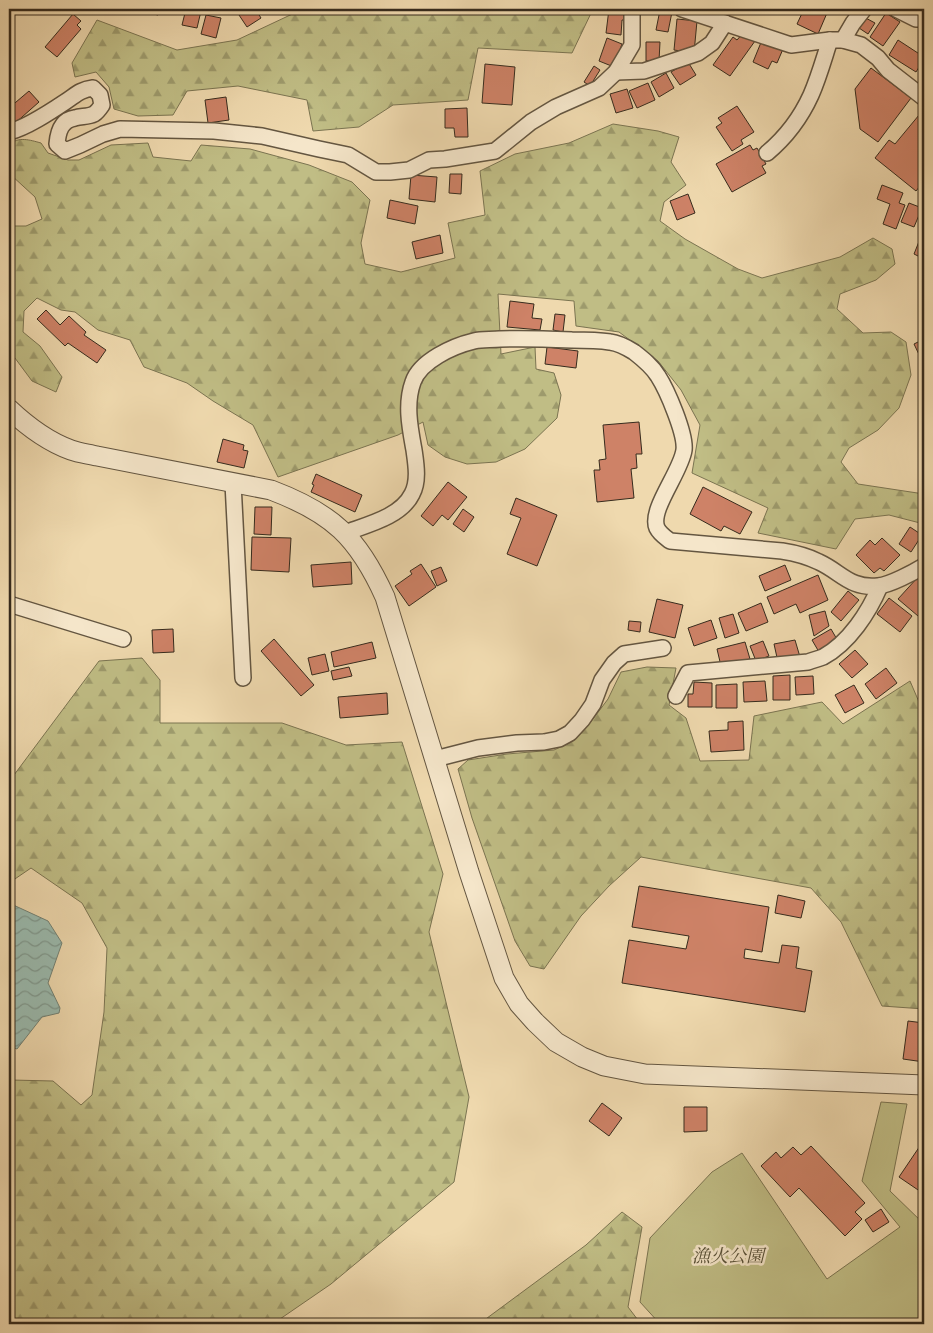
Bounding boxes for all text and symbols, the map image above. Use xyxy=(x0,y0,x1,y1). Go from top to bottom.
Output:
park label: 漁火公園 xyxy=(692,1244,767,1268)

